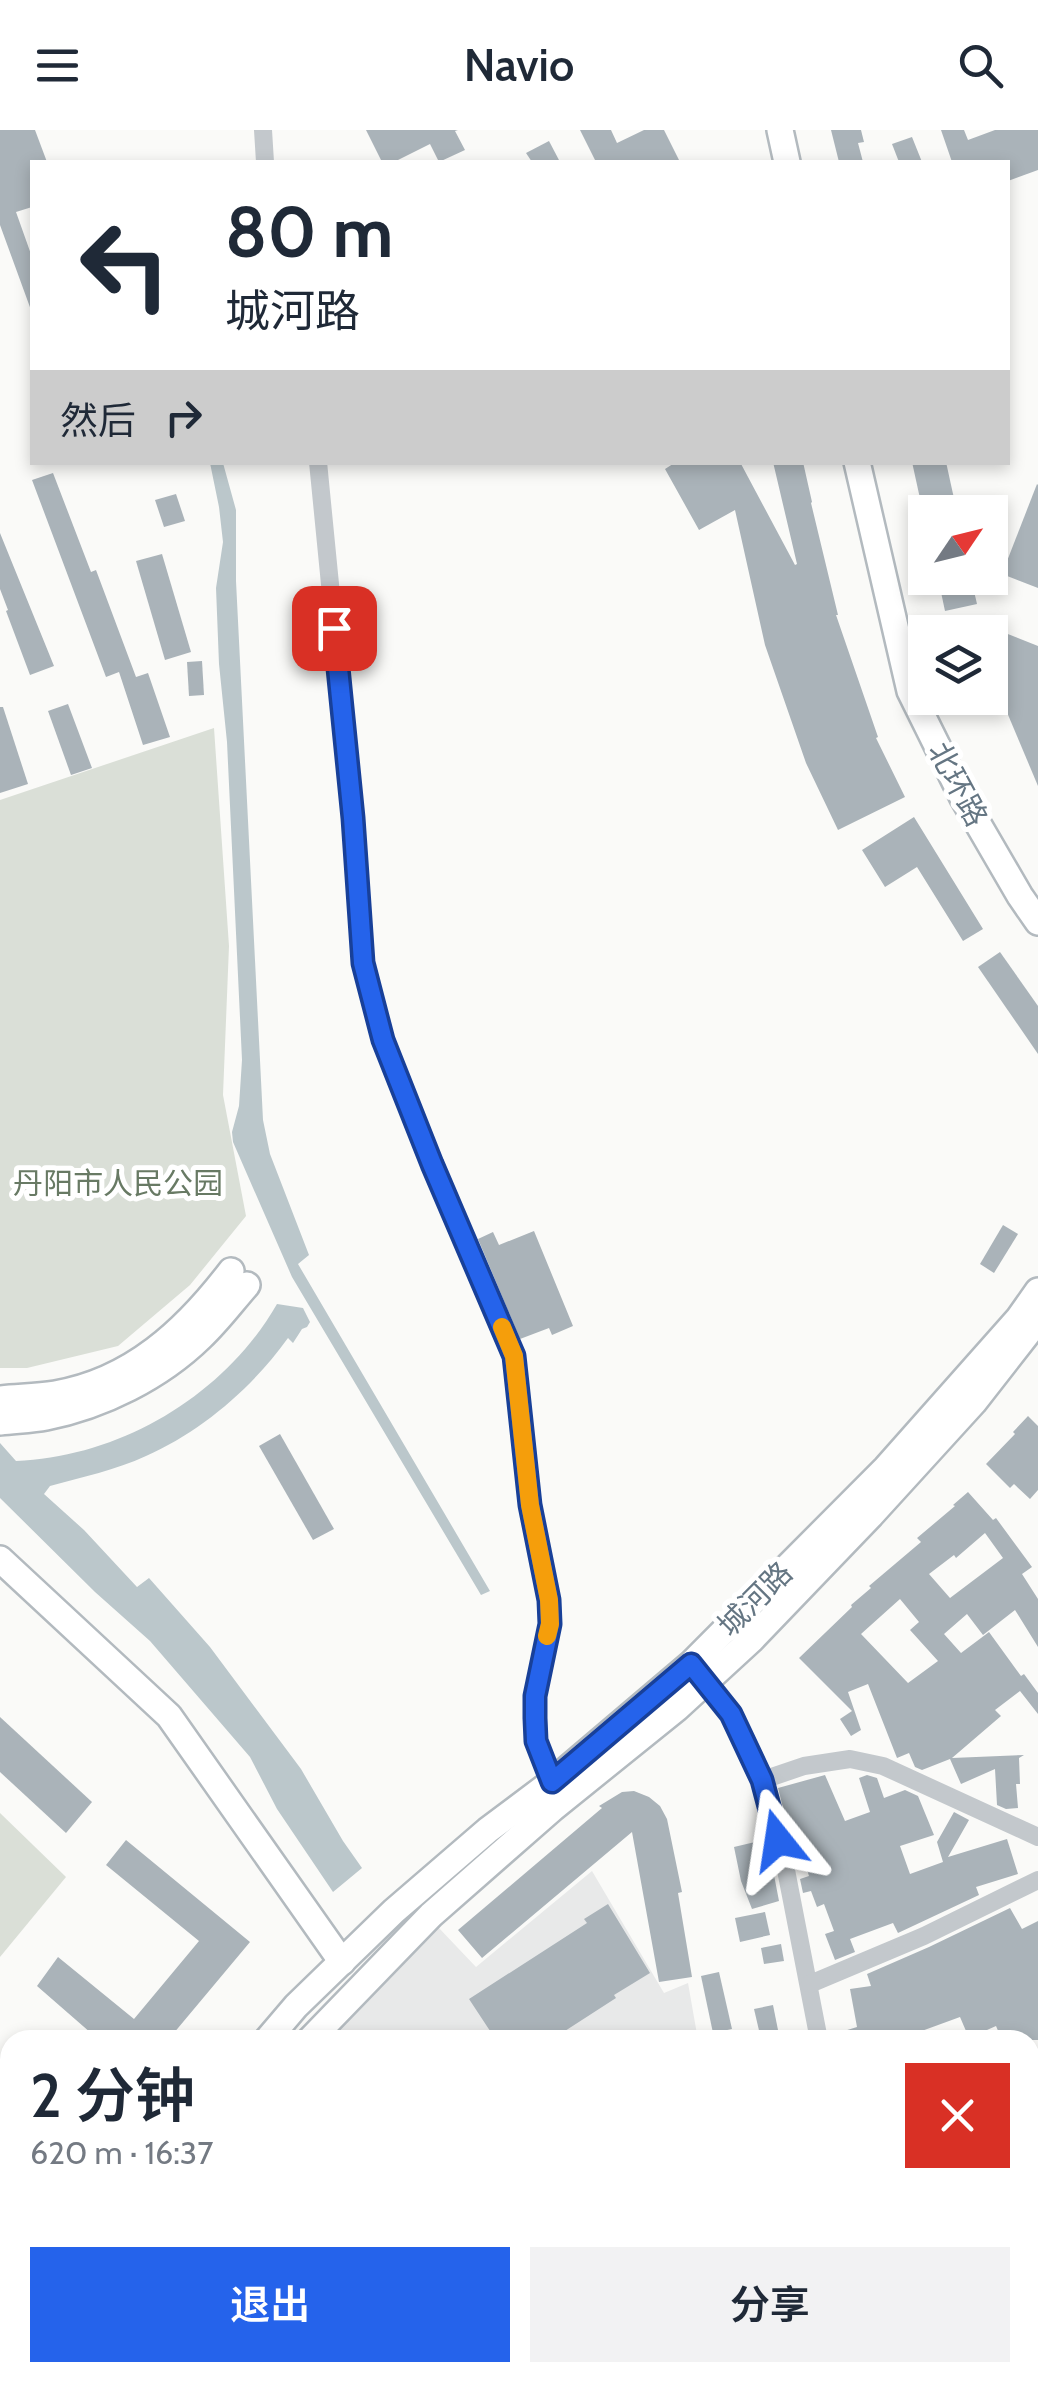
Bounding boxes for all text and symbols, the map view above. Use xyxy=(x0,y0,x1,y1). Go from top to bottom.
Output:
icon: menu xyxy=(30,38,85,93)
text: Navio xyxy=(464,38,574,92)
icon: search xyxy=(953,38,1008,93)
text: 80 m xyxy=(225,189,393,275)
icon: left xyxy=(60,200,190,330)
text: 城河路 xyxy=(225,284,360,338)
icon: right xyxy=(156,390,211,445)
text: 然后 xyxy=(60,397,136,444)
north arrow xyxy=(908,495,1008,595)
map controls xyxy=(908,495,1008,715)
pin xyxy=(292,586,377,671)
icon: arrive xyxy=(307,601,362,656)
button: layers xyxy=(908,615,1008,715)
street label: 北环路 xyxy=(921,736,995,832)
park label: 丹阳市人民公园 xyxy=(13,1165,223,1202)
street label: 城河路 xyxy=(710,1554,800,1644)
position arrow xyxy=(726,1788,830,1892)
text: 2 分钟 xyxy=(30,2059,195,2132)
button: close xyxy=(905,2063,1010,2168)
text: 620 m · 16:37 xyxy=(30,2133,213,2172)
button: 退出 xyxy=(30,2247,510,2362)
button: 分享 xyxy=(530,2247,1010,2362)

